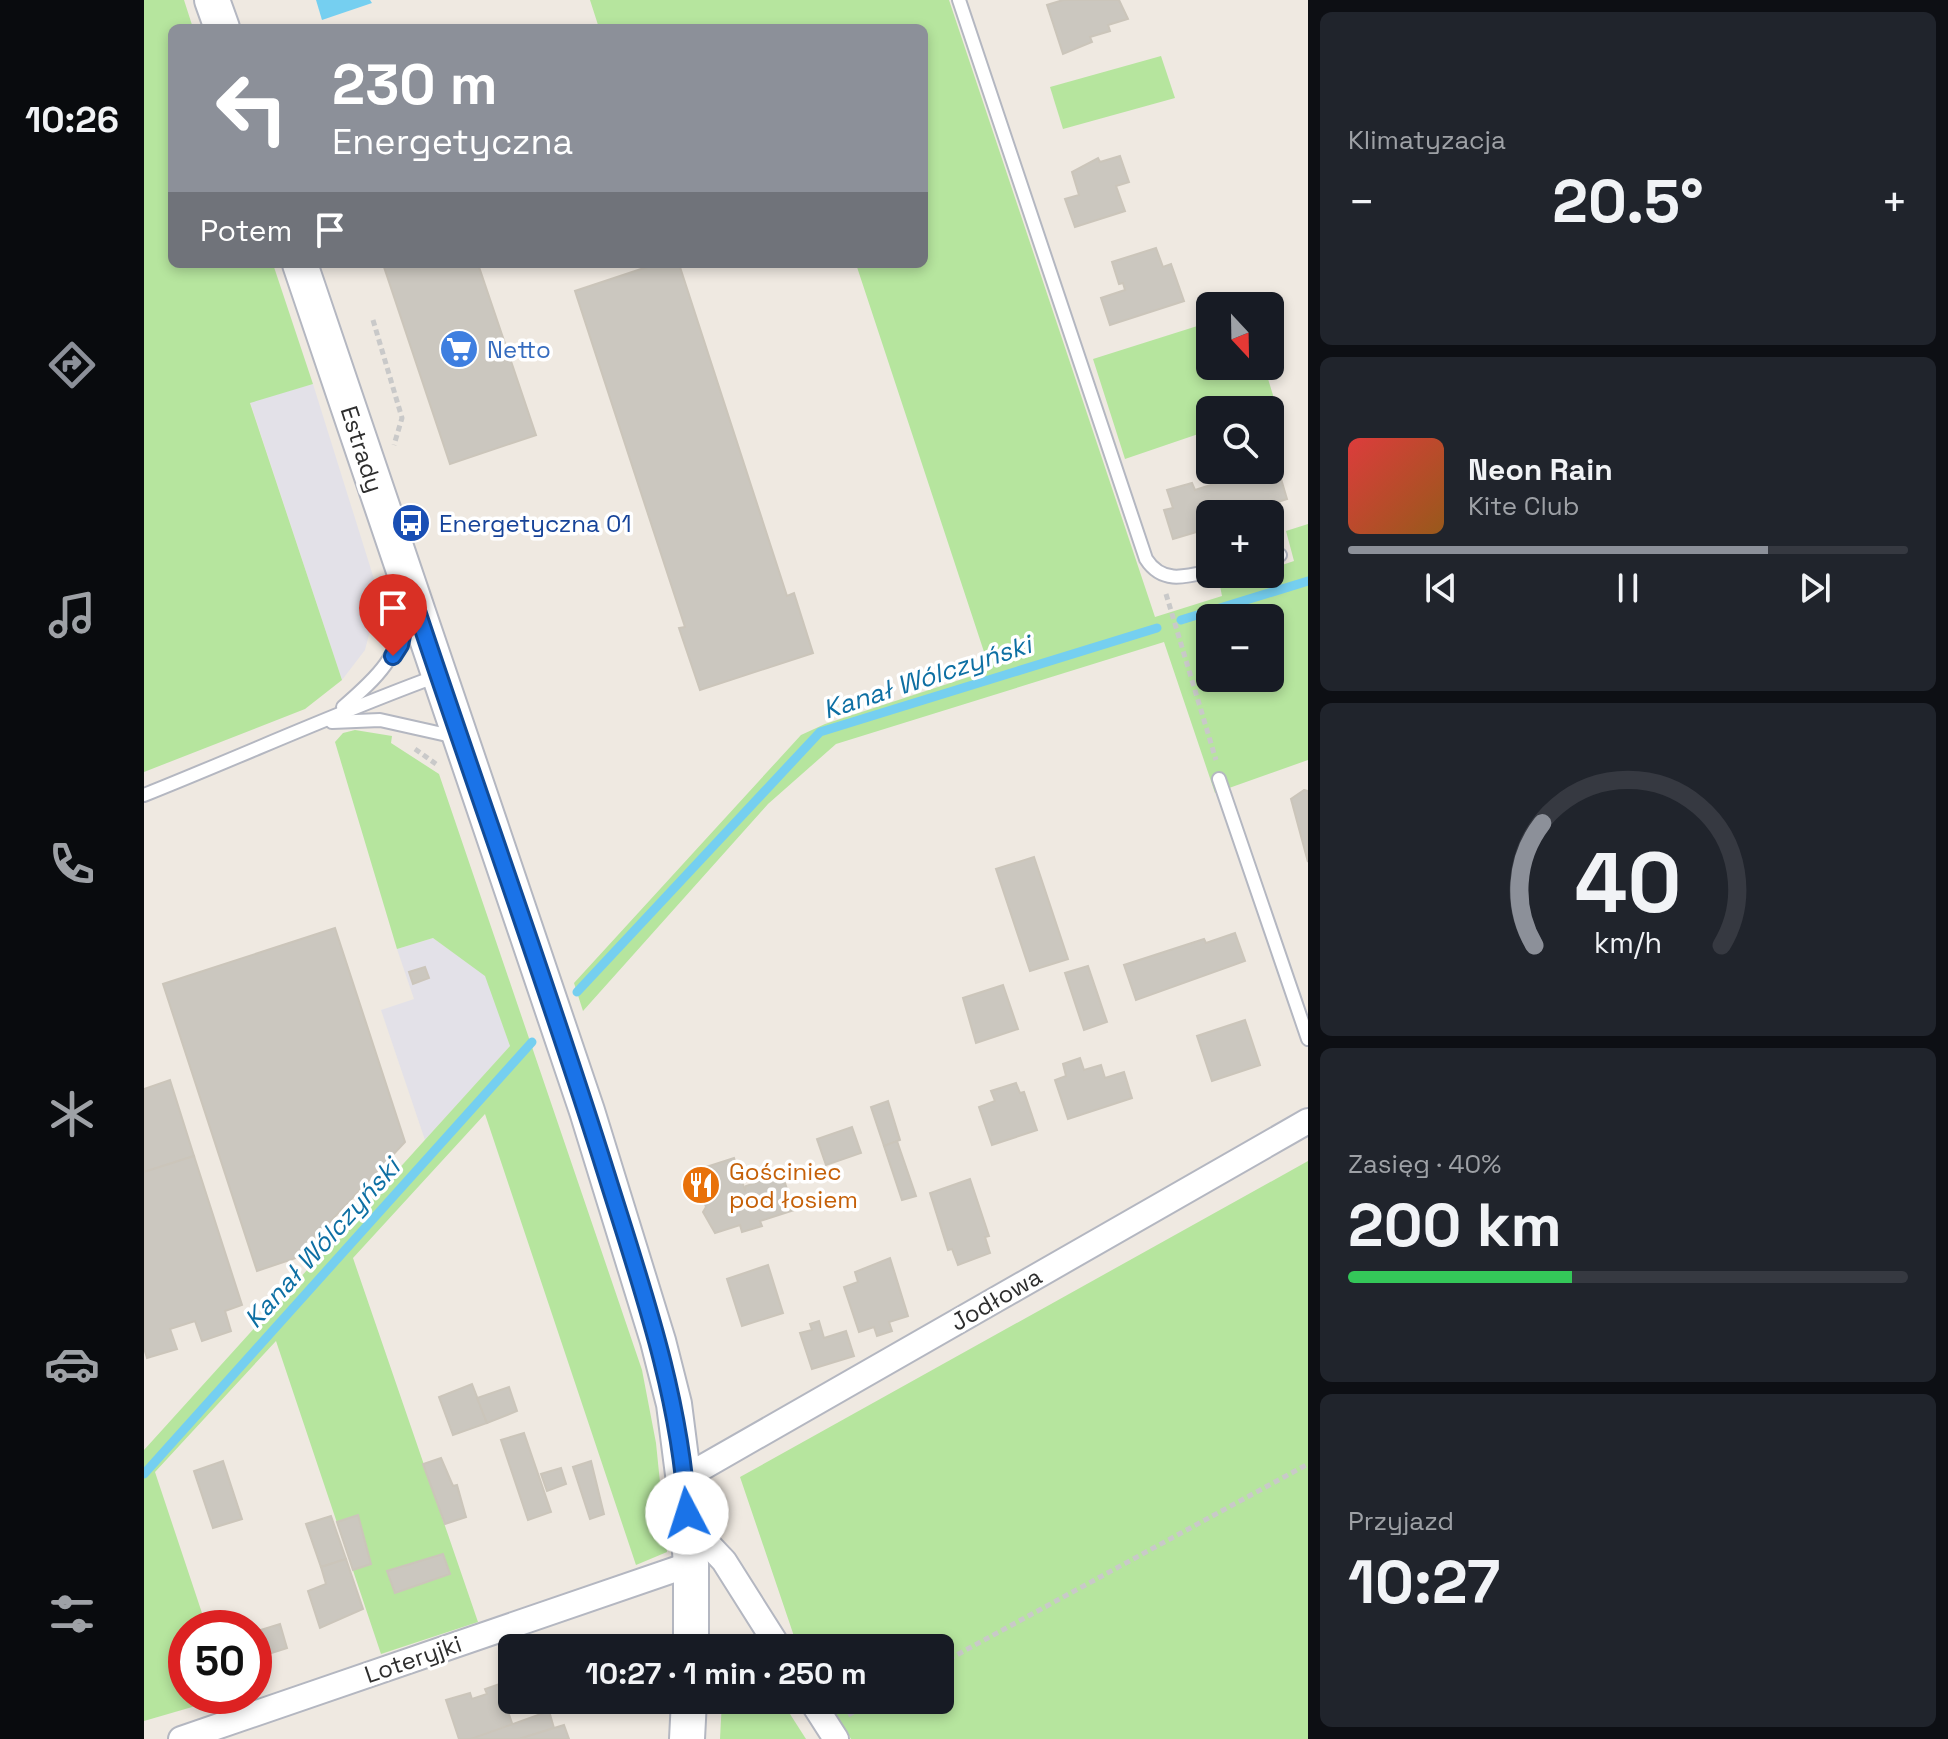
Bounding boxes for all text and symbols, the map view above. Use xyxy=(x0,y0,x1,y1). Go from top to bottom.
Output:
text: 230 m xyxy=(332,49,498,120)
icon: left xyxy=(200,56,304,160)
text: 10:26 xyxy=(25,97,119,143)
text: Energetyczna xyxy=(332,119,573,165)
text: Klimatyzacja xyxy=(1348,123,1506,157)
text: 20.5° xyxy=(1552,163,1704,240)
text: − xyxy=(1348,174,1375,230)
text: + xyxy=(1881,174,1908,230)
icon: arrive xyxy=(308,208,352,252)
text: Potem xyxy=(200,211,292,250)
north arrow xyxy=(1196,292,1284,380)
map controls xyxy=(1196,292,1284,692)
supermarket icon: Netto xyxy=(438,328,480,370)
place label: Netto xyxy=(487,334,551,365)
icon: directions xyxy=(44,337,100,393)
button: search xyxy=(1196,396,1284,484)
street label: Estrady xyxy=(333,402,391,496)
text: Neon Rain xyxy=(1468,450,1613,489)
text: Kite Club xyxy=(1468,489,1580,523)
button: + xyxy=(1196,500,1284,588)
bus stop icon: Energetyczna 01 xyxy=(390,502,432,544)
place label: Energetyczna 01 xyxy=(439,508,631,539)
icon: previous xyxy=(1419,566,1463,610)
icon: pause xyxy=(1606,566,1650,610)
icon: next xyxy=(1793,566,1837,610)
pin xyxy=(359,574,427,656)
icon: arrive xyxy=(371,586,415,630)
icon: music xyxy=(44,587,100,643)
button: − xyxy=(1196,604,1284,692)
water label: Kanał Wólczyński xyxy=(819,626,1038,727)
text: 40 xyxy=(1575,829,1681,935)
icon: phone xyxy=(44,836,100,892)
text: km/h xyxy=(1594,925,1662,961)
icon: climate xyxy=(44,1086,100,1142)
text: Zasięg · 40% xyxy=(1348,1147,1501,1181)
water label: Kanał Wólczyński xyxy=(237,1149,409,1335)
place label: Gościniec pod łosiem xyxy=(729,1156,858,1215)
restaurant icon: Gościniec pod łosiem xyxy=(680,1164,722,1206)
text: 200 km xyxy=(1348,1187,1562,1264)
street label: Jodłowa xyxy=(945,1260,1047,1337)
icon: car xyxy=(44,1336,100,1392)
position arrow xyxy=(645,1471,729,1555)
text: Przyjazd xyxy=(1348,1504,1454,1538)
text: 10:27 xyxy=(1348,1544,1500,1621)
icon: filters xyxy=(44,1586,100,1642)
speed limit sign: 50 xyxy=(168,1610,272,1714)
street label: Loteryjki xyxy=(360,1628,466,1690)
text: 10:27 · 1 min · 250 m xyxy=(585,1654,867,1693)

